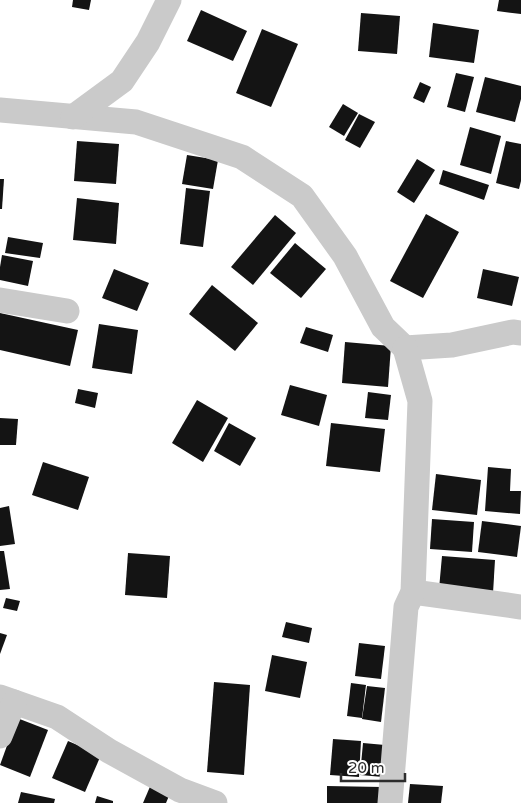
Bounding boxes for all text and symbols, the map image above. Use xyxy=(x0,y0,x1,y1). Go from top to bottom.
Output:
scale bar xyxy=(341,750,405,782)
text: 20 m xyxy=(348,759,385,777)

